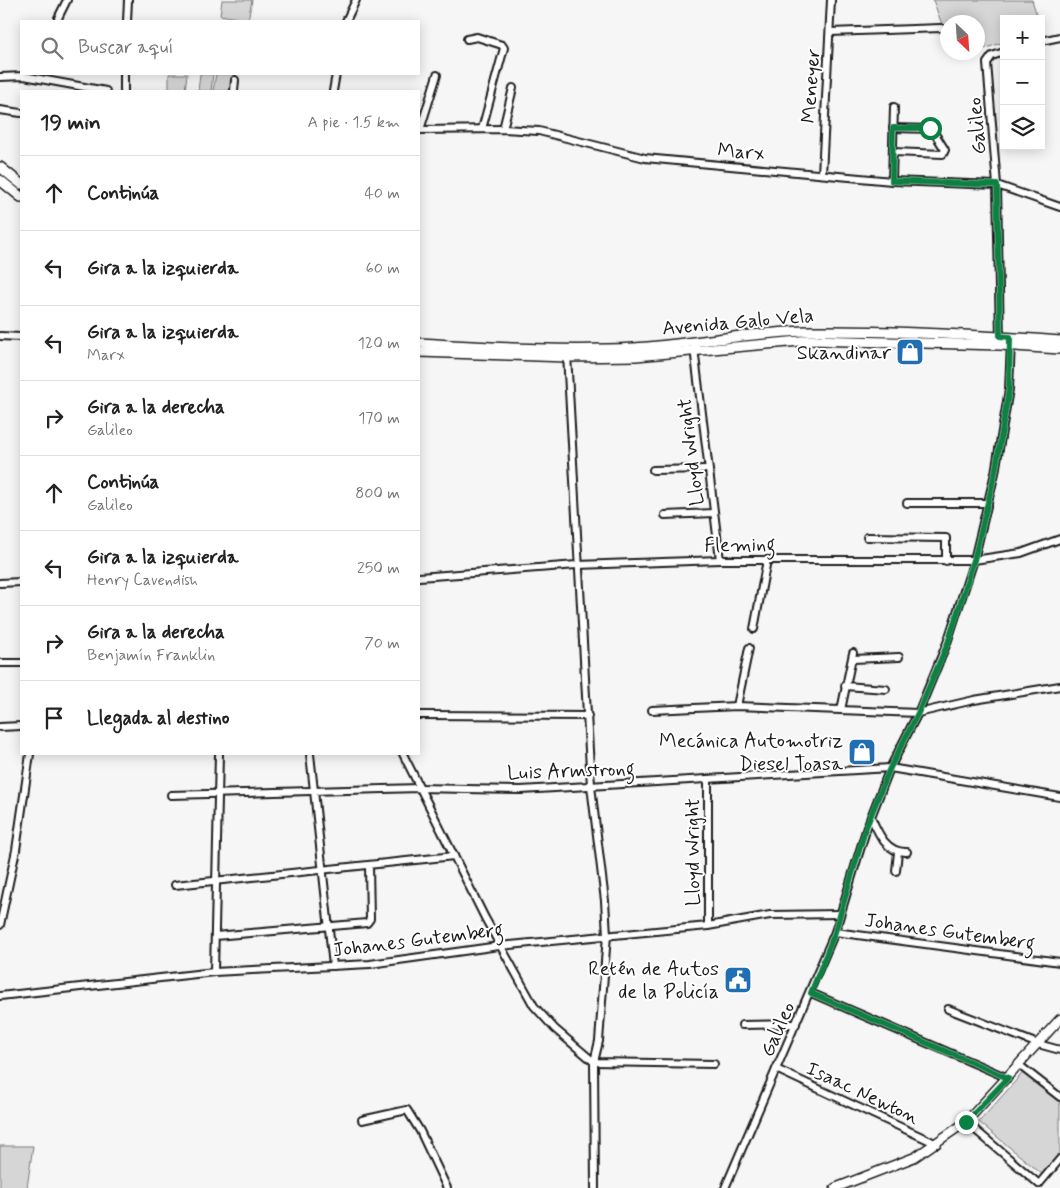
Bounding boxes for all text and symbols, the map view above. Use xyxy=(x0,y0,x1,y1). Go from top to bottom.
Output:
north arrow xyxy=(940,15,985,60)
map controls xyxy=(1000,15,1045,150)
button: + xyxy=(1000,15,1045,60)
search box xyxy=(20,20,420,75)
icon: search xyxy=(38,34,66,62)
text: Buscar aquí xyxy=(78,35,173,60)
street label: Meneyer xyxy=(795,48,828,124)
button: − xyxy=(1000,60,1045,105)
street label: Galileo xyxy=(962,96,993,156)
button: layers xyxy=(1000,105,1045,150)
text: 19 min xyxy=(40,109,101,137)
text: A pie · 1.5 km xyxy=(307,112,400,133)
route start xyxy=(919,117,942,140)
street label: Marx xyxy=(716,137,766,168)
icon: ahead xyxy=(40,179,68,207)
text: Continúa xyxy=(87,181,159,206)
text: 40 m xyxy=(364,183,400,204)
icon: left xyxy=(40,254,68,282)
text: Gira a la izquierda xyxy=(87,256,238,281)
text: 60 m xyxy=(366,258,400,279)
street label: Avenida Galo Vela xyxy=(661,302,815,343)
text: Gira a la izquierda xyxy=(87,320,238,345)
icon: left xyxy=(40,329,68,357)
text: 120 m xyxy=(358,333,400,354)
shop icon: Skandinar xyxy=(895,337,925,367)
place label: Skandinar xyxy=(797,340,892,367)
text: Marx xyxy=(87,345,125,366)
text: Gira a la derecha xyxy=(87,395,225,420)
street label: Lloyd Wright xyxy=(672,397,711,507)
icon: right xyxy=(40,404,68,432)
text: 170 m xyxy=(358,408,400,429)
text: Galileo xyxy=(87,420,133,441)
text: Continúa xyxy=(87,470,159,495)
icon: ahead xyxy=(40,479,68,507)
text: 800 m xyxy=(355,483,400,504)
text: Galileo xyxy=(87,495,133,516)
street label: Fleming xyxy=(704,531,776,562)
text: Gira a la izquierda xyxy=(87,545,238,570)
icon: left xyxy=(40,554,68,582)
text: 250 m xyxy=(357,558,400,579)
text: Henry Cavendish xyxy=(87,570,198,591)
text: Gira a la derecha xyxy=(87,620,225,645)
icon: right xyxy=(40,629,68,657)
text: 70 m xyxy=(364,633,400,654)
text: Benjamín Franklin xyxy=(87,645,215,666)
icon: arrive xyxy=(40,704,68,732)
text: Llegada al destino xyxy=(87,706,229,731)
place label: Mecánica Automotriz Diesel Toasa xyxy=(659,728,844,778)
shop icon: Mecánica Automotriz Diesel Toasa xyxy=(847,737,877,767)
street label: Luis Armstrong xyxy=(507,756,635,789)
street label: Lloyd Wright xyxy=(680,798,707,906)
street label: Johanes Gutemberg xyxy=(863,907,1037,960)
street label: Johanes Gutemberg xyxy=(331,917,505,966)
place label: Retén de Autos de la Policía xyxy=(588,956,719,1006)
public building icon: Retén de Autos de la Policía xyxy=(723,965,753,995)
street label: Galileo xyxy=(754,998,802,1061)
street label: Isaac Newton xyxy=(802,1055,923,1131)
route end xyxy=(955,1111,978,1134)

